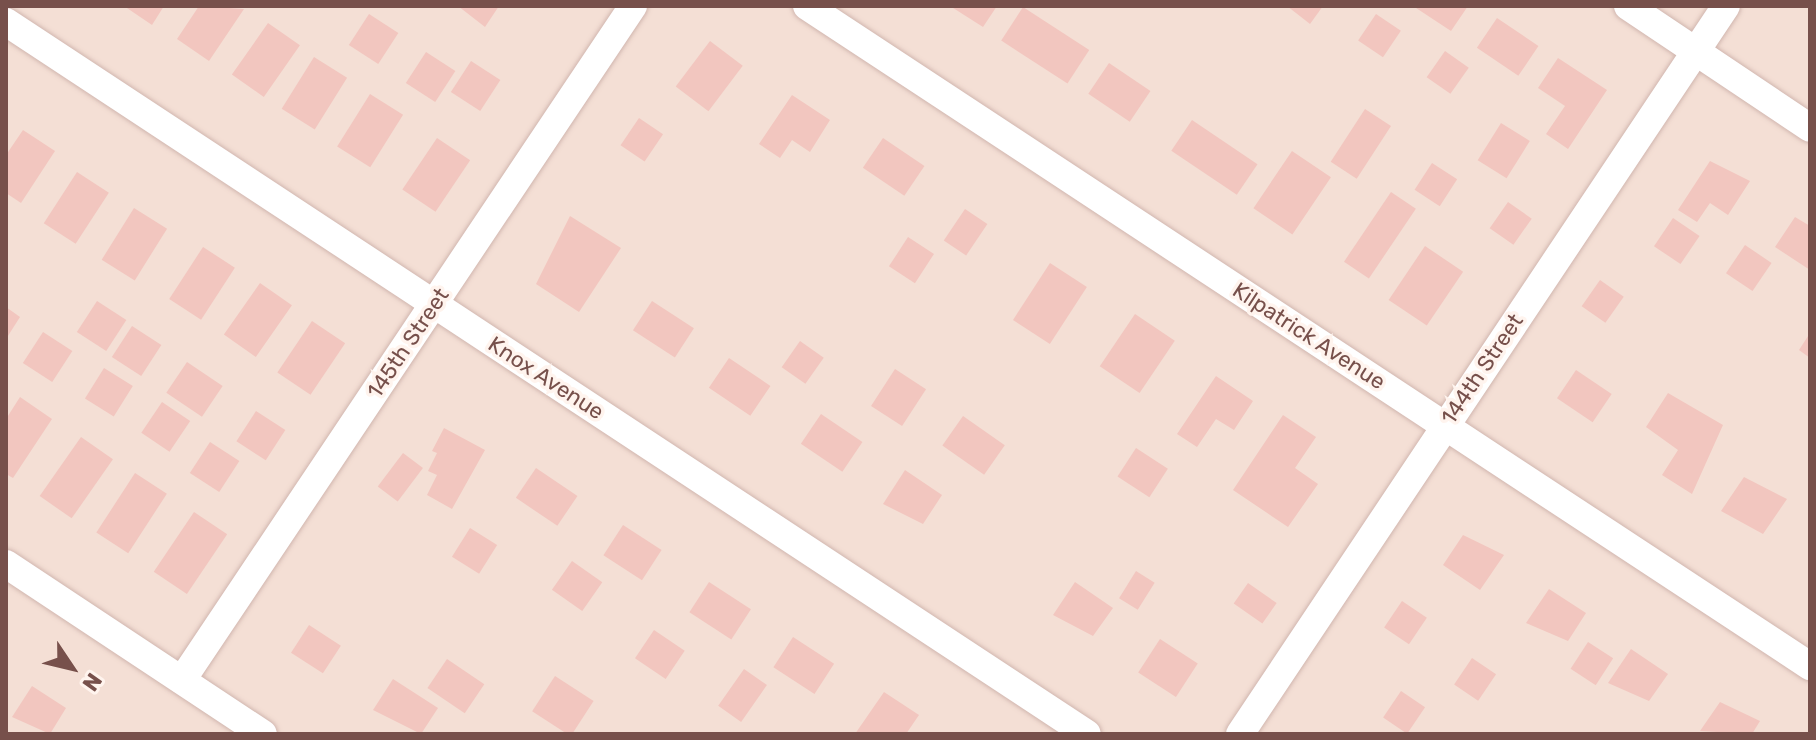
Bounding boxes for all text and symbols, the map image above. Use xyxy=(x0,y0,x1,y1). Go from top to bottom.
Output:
street label: Kilpatrick Avenue xyxy=(1227,277,1391,395)
street label: 145th Street xyxy=(362,283,454,403)
street label: 144th Street xyxy=(1435,309,1529,429)
street label: Knox Avenue xyxy=(483,331,609,425)
north arrow xyxy=(32,628,112,708)
text: N xyxy=(76,668,108,696)

